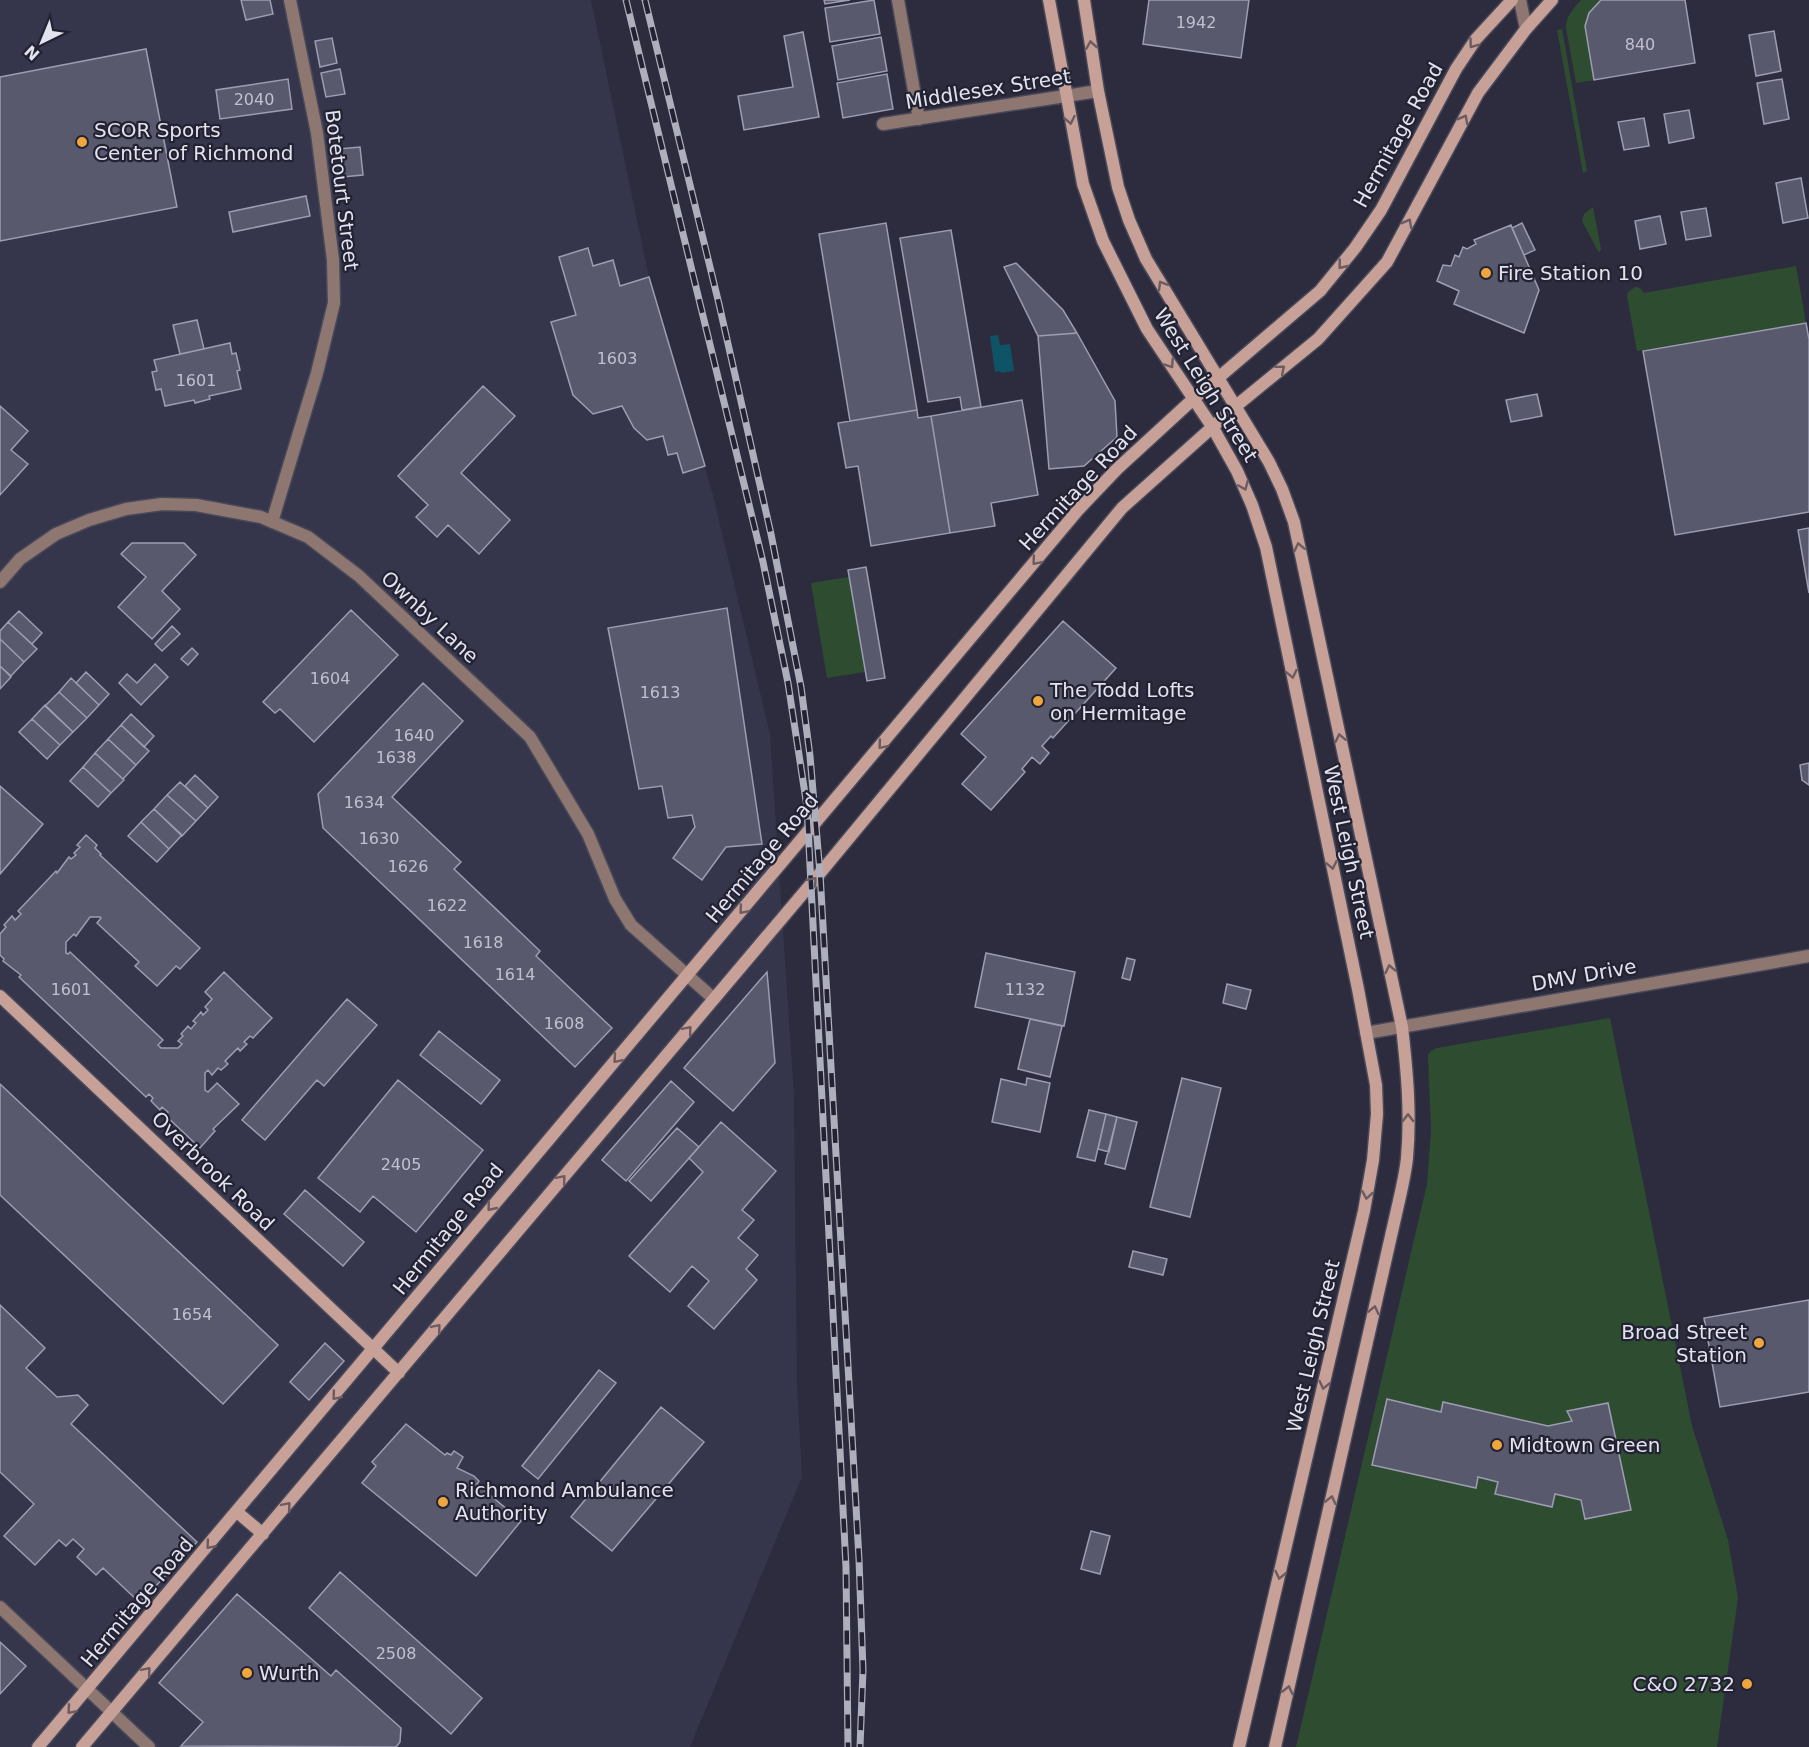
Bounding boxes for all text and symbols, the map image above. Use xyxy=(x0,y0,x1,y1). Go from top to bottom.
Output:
north arrow xyxy=(12,12,72,72)
house number: 1942 xyxy=(1176,13,1216,32)
house number: 840 xyxy=(1625,35,1655,54)
one-way arrow xyxy=(1469,38,1480,49)
text: N xyxy=(21,41,43,64)
one-way arrow xyxy=(1085,41,1098,51)
street label: Hermitage Road xyxy=(1348,58,1448,212)
street label: Middlesex Street xyxy=(903,64,1073,114)
house number: 2040 xyxy=(234,90,274,109)
street label: Botetourt Street xyxy=(320,108,364,272)
one-way arrow xyxy=(1063,114,1076,124)
one-way arrow xyxy=(1457,115,1468,125)
place label: SCOR Sports Center of Richmond xyxy=(94,118,294,165)
marker: SCOR Sports Center of Richmond xyxy=(75,135,89,149)
one-way arrow xyxy=(1401,219,1412,229)
one-way arrow xyxy=(1338,258,1349,269)
place label: Fire Station 10 xyxy=(1498,261,1643,285)
marker: Fire Station 10 xyxy=(1479,266,1493,280)
one-way arrow xyxy=(1158,281,1169,291)
street label: West Leigh Street xyxy=(1149,304,1263,466)
house number: 1603 xyxy=(597,349,637,368)
one-way arrow xyxy=(1163,357,1174,368)
one-way arrow xyxy=(1274,365,1285,376)
house number: 1601 xyxy=(176,371,216,390)
street label: Hermitage Road xyxy=(1014,421,1142,555)
one-way arrow xyxy=(1237,479,1249,490)
one-way arrow xyxy=(1293,542,1306,552)
one-way arrow xyxy=(1032,554,1043,565)
street label: Ownby Lane xyxy=(376,566,484,668)
house number: 1604 xyxy=(310,669,350,688)
one-way arrow xyxy=(1285,669,1298,679)
place label: The Todd Lofts on Hermitage xyxy=(1049,678,1194,725)
house number: 1613 xyxy=(640,683,680,702)
marker: The Todd Lofts on Hermitage xyxy=(1031,694,1045,708)
house number: 1640 xyxy=(394,726,434,745)
one-way arrow xyxy=(1334,733,1347,743)
one-way arrow xyxy=(878,738,889,749)
house number: 1638 xyxy=(376,748,416,767)
street label: West Leigh Street xyxy=(1319,763,1379,941)
street label: Hermitage Road xyxy=(701,788,823,928)
house number: 1634 xyxy=(344,793,384,812)
house number: 1630 xyxy=(359,829,399,848)
house number: 1626 xyxy=(388,857,428,876)
one-way arrow xyxy=(1325,860,1338,870)
one-way arrow xyxy=(806,877,817,888)
house number: 1622 xyxy=(427,896,467,915)
one-way arrow xyxy=(740,903,751,914)
house number: 1618 xyxy=(463,933,503,952)
street label: DMV Drive xyxy=(1530,954,1638,996)
house number: 1614 xyxy=(495,965,535,984)
one-way arrow xyxy=(1384,965,1397,975)
house number: 1601 xyxy=(51,980,91,999)
house number: 1132 xyxy=(1005,980,1045,999)
house number: 1608 xyxy=(544,1014,584,1033)
one-way arrow xyxy=(680,1026,691,1037)
one-way arrow xyxy=(613,1052,624,1063)
street label: Overbrook Road xyxy=(147,1106,279,1236)
one-way arrow xyxy=(1402,1114,1414,1123)
house number: 2405 xyxy=(381,1155,421,1174)
street label: Hermitage Road xyxy=(388,1159,508,1299)
one-way arrow xyxy=(555,1175,566,1186)
one-way arrow xyxy=(1361,1190,1374,1200)
one-way arrow xyxy=(487,1200,498,1211)
street label: West Leigh Street xyxy=(1281,1257,1345,1435)
house number: 1654 xyxy=(172,1305,212,1324)
one-way arrow xyxy=(1367,1305,1380,1315)
place label: Broad Street Station xyxy=(1621,1320,1747,1367)
one-way arrow xyxy=(429,1324,440,1335)
marker: Broad Street Station xyxy=(1752,1336,1766,1350)
one-way arrow xyxy=(1319,1380,1332,1390)
one-way arrow xyxy=(332,1389,343,1400)
place label: Midtown Green xyxy=(1509,1433,1661,1457)
marker: Midtown Green xyxy=(1490,1438,1504,1452)
place label: Richmond Ambulance Authority xyxy=(455,1478,674,1525)
marker: Richmond Ambulance Authority xyxy=(436,1495,450,1509)
one-way arrow xyxy=(1324,1495,1337,1505)
one-way arrow xyxy=(280,1502,291,1513)
street label: Hermitage Road xyxy=(76,1532,198,1672)
one-way arrow xyxy=(206,1538,217,1549)
one-way arrow xyxy=(1274,1570,1287,1580)
house number: 2508 xyxy=(376,1644,416,1663)
place label: Wurth xyxy=(259,1661,319,1685)
marker: Wurth xyxy=(240,1666,254,1680)
one-way arrow xyxy=(140,1667,151,1678)
place label: C&O 2732 xyxy=(1632,1672,1735,1696)
marker: C&O 2732 xyxy=(1740,1677,1754,1691)
one-way arrow xyxy=(1280,1685,1293,1695)
one-way arrow xyxy=(67,1703,78,1714)

